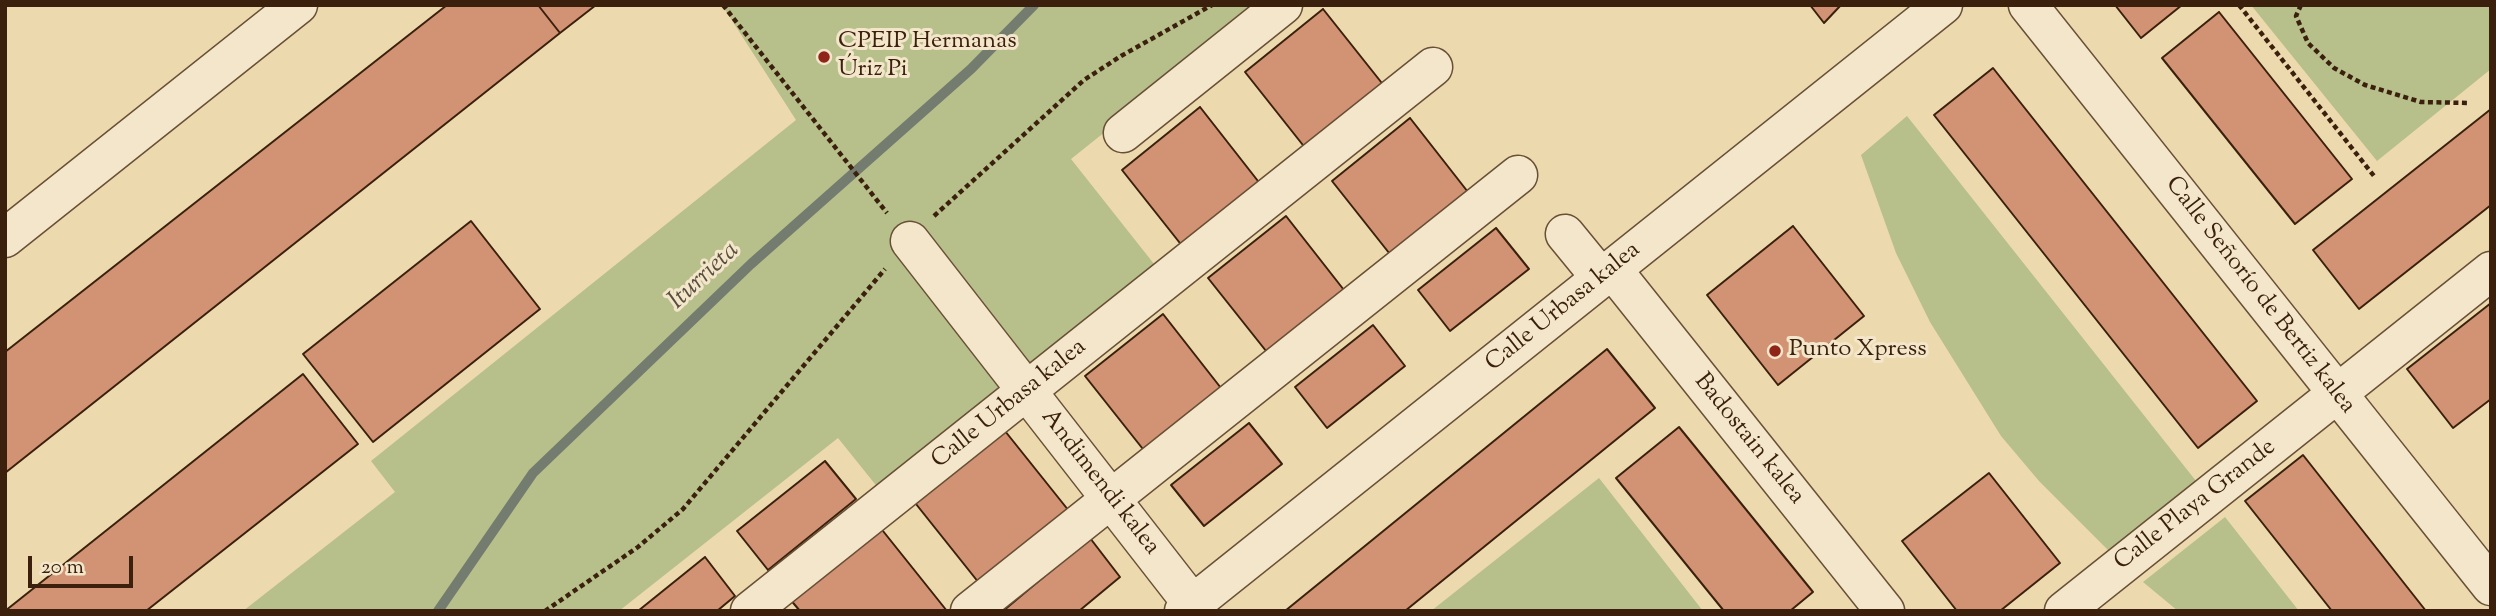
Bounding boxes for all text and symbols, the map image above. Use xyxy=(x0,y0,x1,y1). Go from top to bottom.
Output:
place label: CPEIP Hermanas Úriz Pi xyxy=(838,29,1017,85)
marker: CPEIP Hermanas Úriz Pi xyxy=(816,49,832,65)
street label: Calle Señorío de Bertiz kalea xyxy=(2157,172,2361,420)
water label: Iturrieta xyxy=(663,236,747,318)
street label: Calle Urbasa kalea xyxy=(1481,237,1647,379)
street label: Calle Urbasa kalea xyxy=(927,334,1093,476)
place label: Punto Xpress xyxy=(1789,337,1927,365)
marker: Punto Xpress xyxy=(1767,343,1783,359)
street label: Badostain kalea xyxy=(1686,369,1810,511)
street label: Andimendi kalea xyxy=(1033,404,1165,562)
street label: Calle Playa Grande xyxy=(2110,434,2282,578)
scale bar xyxy=(32,542,136,586)
text: 20 m xyxy=(41,553,84,583)

